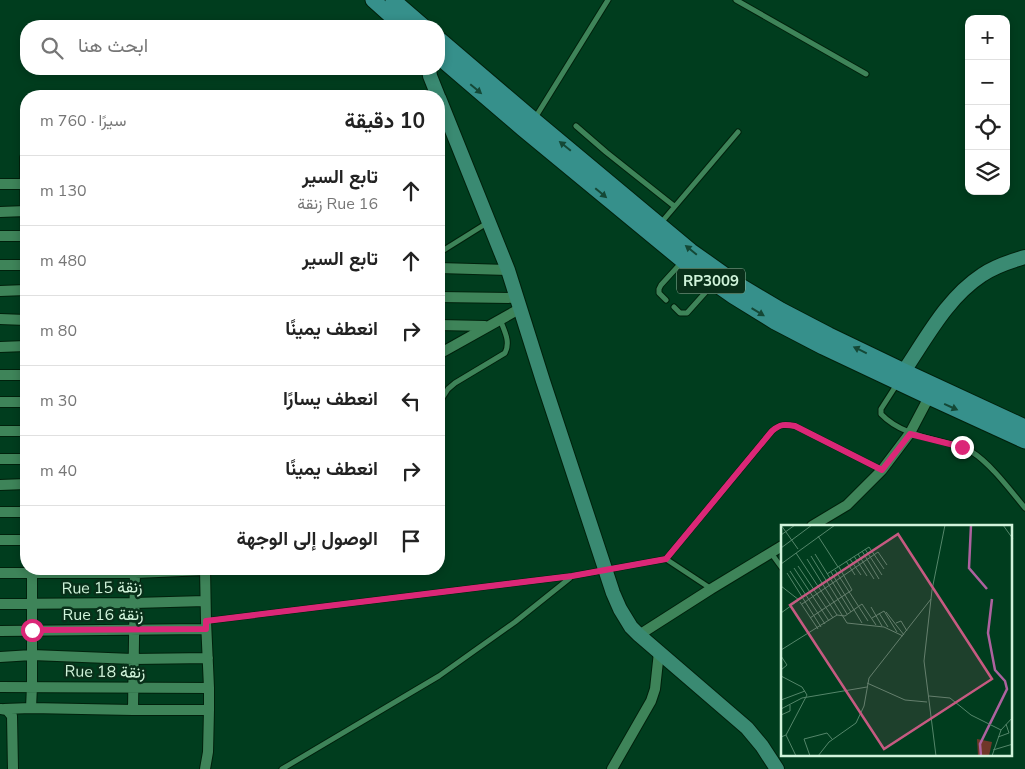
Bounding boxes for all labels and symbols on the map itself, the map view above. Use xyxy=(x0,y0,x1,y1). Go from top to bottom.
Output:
one-way arrow xyxy=(470,83,482,94)
one-way arrow xyxy=(559,141,572,152)
one-way arrow xyxy=(594,187,607,198)
one-way arrow xyxy=(684,244,697,255)
road number: RP3009 xyxy=(677,268,745,294)
one-way arrow xyxy=(752,307,765,316)
one-way arrow xyxy=(853,346,867,354)
one-way arrow xyxy=(944,404,958,412)
route end xyxy=(951,436,974,459)
inset map xyxy=(781,525,1012,756)
street label: Rue 15 زنقة xyxy=(61,576,143,600)
street label: Rue 16 زنقة xyxy=(63,604,143,626)
route start xyxy=(21,619,44,642)
street label: Rue 18 زنقة xyxy=(64,660,146,684)

